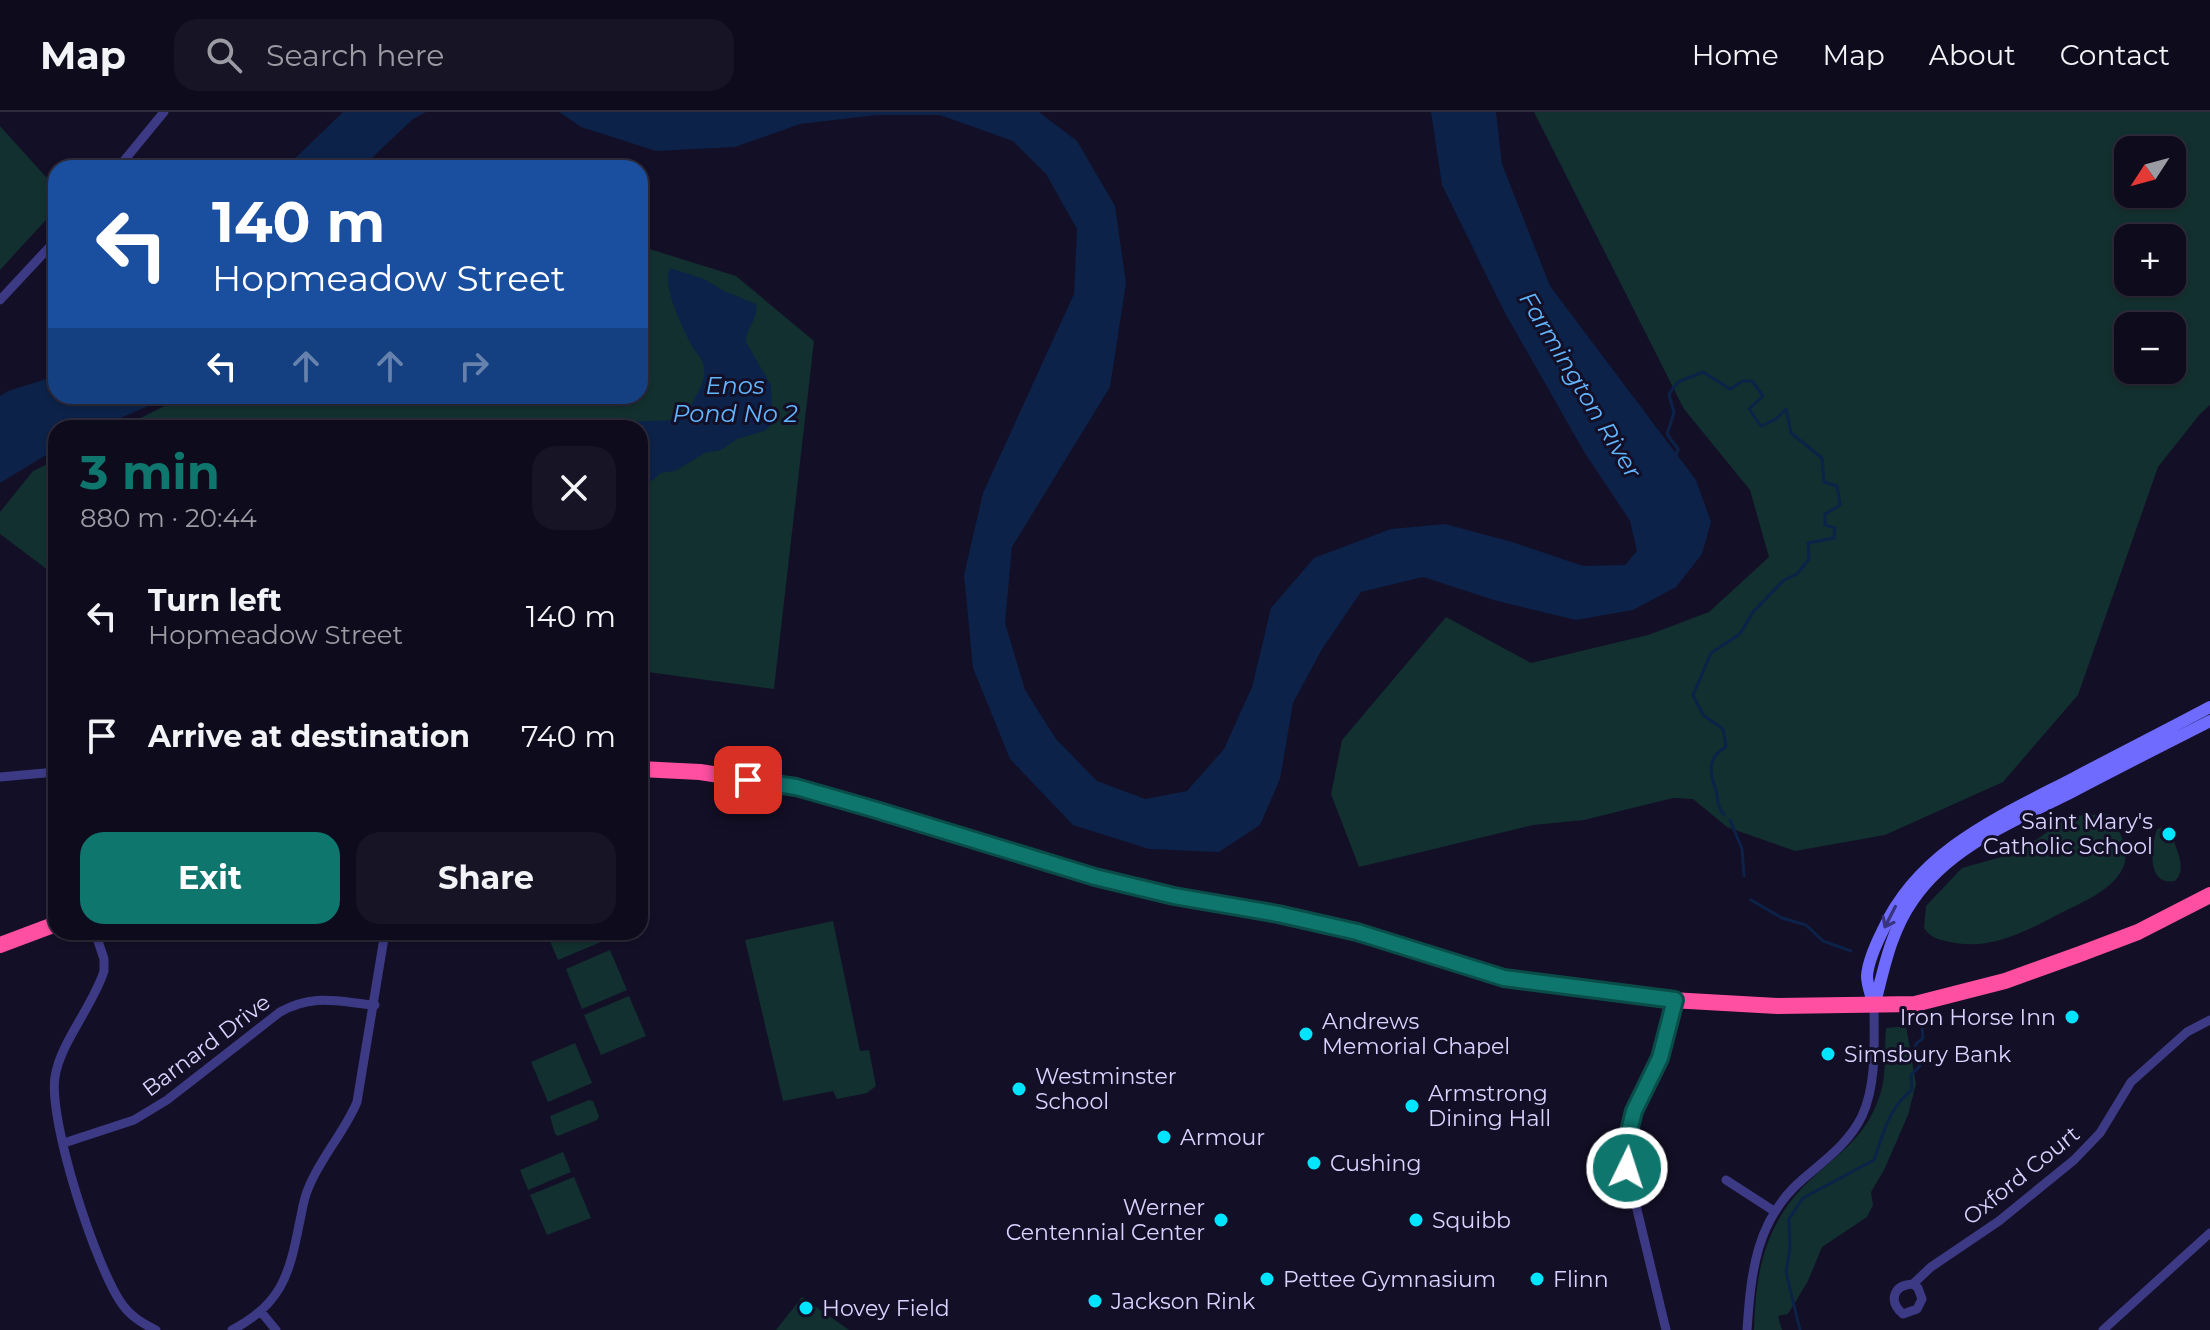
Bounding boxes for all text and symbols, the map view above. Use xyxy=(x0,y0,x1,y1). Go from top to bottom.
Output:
search box xyxy=(174,19,734,91)
text: Map xyxy=(40,32,126,79)
icon: search xyxy=(202,33,246,77)
text: Search here xyxy=(266,37,444,74)
text: Home xyxy=(1692,38,1779,72)
text: Map xyxy=(1823,38,1885,72)
text: About xyxy=(1929,38,2016,72)
text: Contact xyxy=(2060,38,2170,72)
north arrow xyxy=(2114,136,2186,208)
map controls xyxy=(2114,136,2186,384)
text: 140 m xyxy=(212,188,385,256)
icon: left xyxy=(80,192,184,296)
button: + xyxy=(2114,224,2186,296)
text: Hopmeadow Street xyxy=(212,256,565,300)
water label: Farmington River xyxy=(1513,286,1648,484)
button: − xyxy=(2114,312,2186,384)
icon: left xyxy=(200,344,244,388)
icon: ahead xyxy=(284,344,328,388)
icon: ahead xyxy=(368,344,412,388)
icon: right xyxy=(452,344,496,388)
water label: Enos Pond No 2 xyxy=(672,371,798,428)
text: 3 min xyxy=(80,443,220,501)
button: close xyxy=(532,446,616,530)
text: 880 m · 20:44 xyxy=(80,502,257,534)
text: Turn left xyxy=(148,582,281,619)
icon: left xyxy=(80,594,124,638)
text: 140 m xyxy=(526,598,616,635)
text: Hopmeadow Street xyxy=(148,619,403,651)
icon: arrive xyxy=(80,714,124,758)
text: Arrive at destination xyxy=(148,718,470,755)
text: 740 m xyxy=(521,718,616,755)
pin xyxy=(714,746,782,814)
icon: arrive xyxy=(726,758,770,802)
place label: Saint Mary's Catholic School xyxy=(1983,808,2153,860)
marker: Saint Mary's Catholic School xyxy=(2160,825,2178,843)
button: Exit xyxy=(80,832,340,924)
button: Share xyxy=(356,832,616,924)
one-way arrow xyxy=(1881,904,1897,928)
street label: Barnard Drive xyxy=(137,989,275,1102)
place label: Iron Horse Inn xyxy=(1900,1004,2056,1031)
place label: Andrews Memorial Chapel xyxy=(1322,1008,1510,1060)
marker: Iron Horse Inn xyxy=(2063,1008,2081,1026)
marker: Andrews Memorial Chapel xyxy=(1297,1025,1315,1043)
place label: Simsbury Bank xyxy=(1844,1041,2012,1068)
marker: Simsbury Bank xyxy=(1819,1045,1837,1063)
place label: Westminster School xyxy=(1035,1063,1177,1115)
marker: Westminster School xyxy=(1010,1080,1028,1098)
place label: Armstrong Dining Hall xyxy=(1428,1080,1551,1132)
marker: Armstrong Dining Hall xyxy=(1403,1097,1421,1115)
street label: Oxford Court xyxy=(1958,1120,2085,1231)
place label: Armour xyxy=(1180,1124,1265,1151)
position arrow xyxy=(1585,1126,1669,1210)
marker: Armour xyxy=(1155,1128,1173,1146)
place label: Cushing xyxy=(1330,1150,1421,1177)
marker: Cushing xyxy=(1305,1154,1323,1172)
place label: Werner Centennial Center xyxy=(1006,1194,1205,1246)
place label: Squibb xyxy=(1432,1207,1511,1234)
marker: Werner Centennial Center xyxy=(1212,1211,1230,1229)
marker: Squibb xyxy=(1407,1211,1425,1229)
place label: Pettee Gymnasium xyxy=(1283,1266,1496,1293)
place label: Flinn xyxy=(1553,1266,1609,1293)
marker: Pettee Gymnasium xyxy=(1258,1270,1276,1288)
marker: Flinn xyxy=(1528,1270,1546,1288)
place label: Jackson Rink xyxy=(1110,1288,1256,1315)
marker: Jackson Rink xyxy=(1086,1292,1104,1310)
place label: Hovey Field xyxy=(822,1295,950,1322)
marker: Hovey Field xyxy=(797,1299,815,1317)

